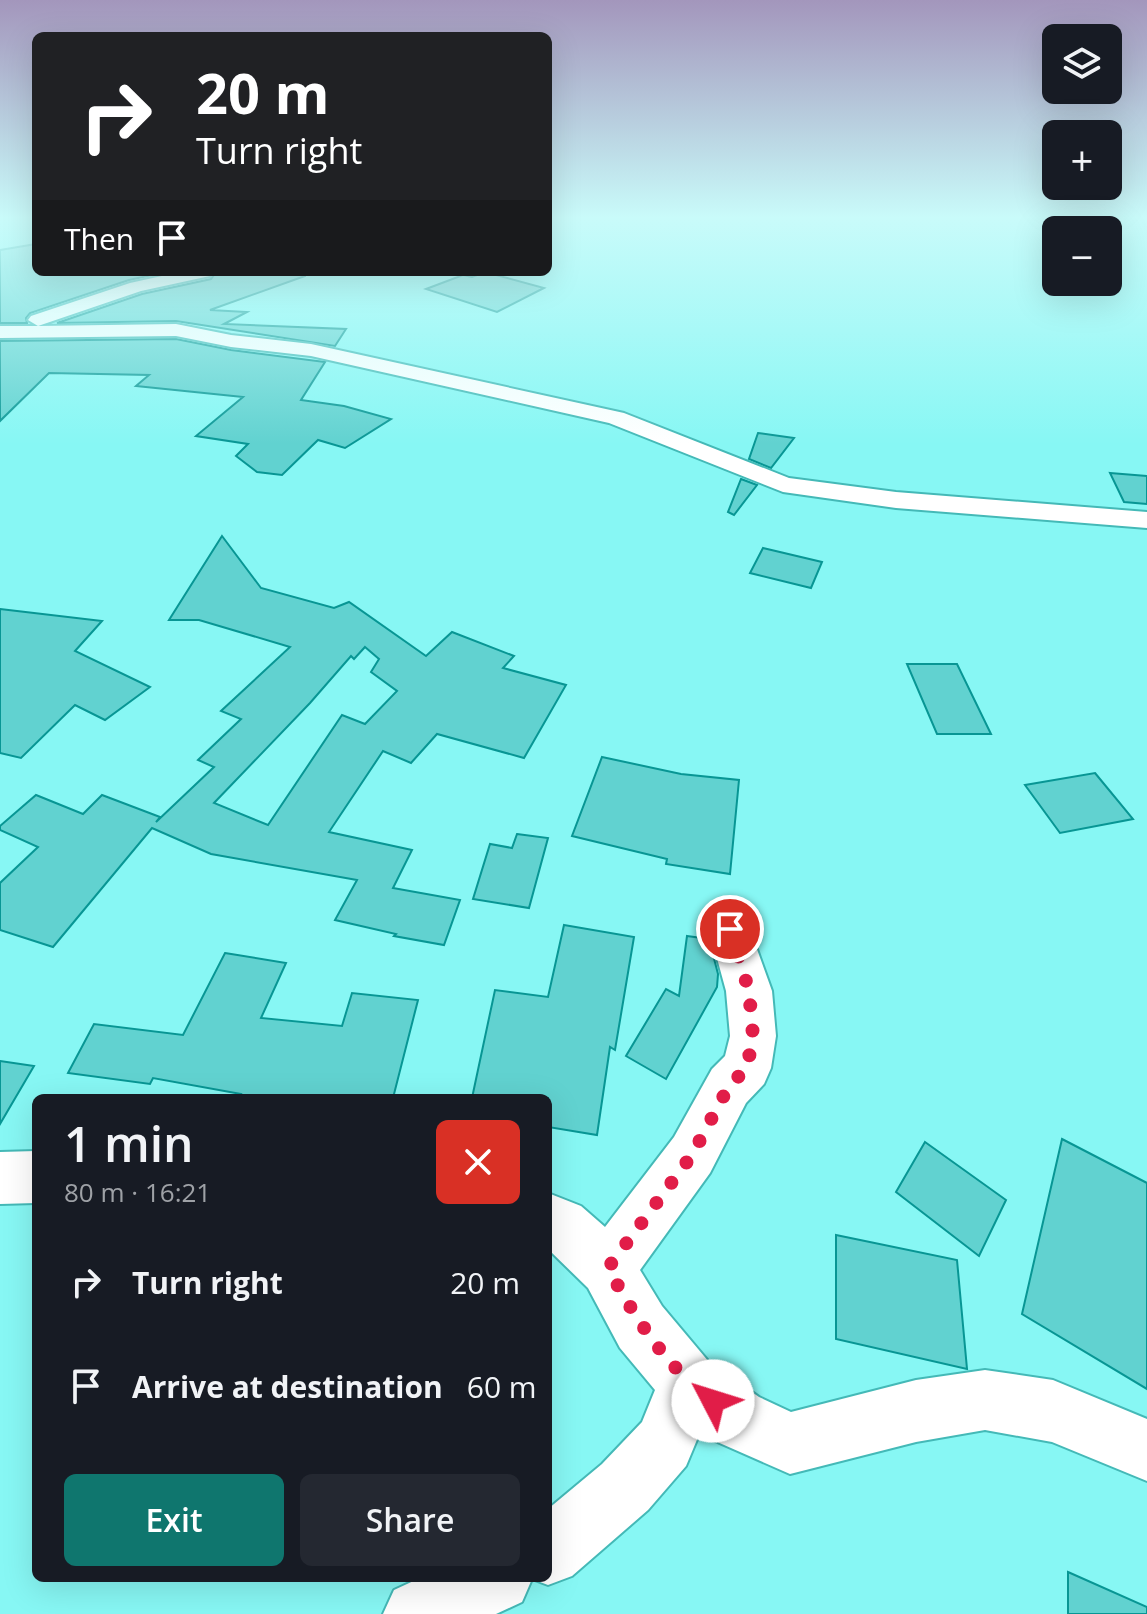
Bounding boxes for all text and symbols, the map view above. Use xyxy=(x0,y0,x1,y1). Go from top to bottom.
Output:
map controls xyxy=(1042,24,1122,296)
button: layers xyxy=(1042,24,1122,104)
text: 20 m xyxy=(196,54,330,130)
icon: right xyxy=(64,64,168,168)
button: + xyxy=(1042,120,1122,200)
text: Turn right xyxy=(196,126,362,175)
icon: arrive xyxy=(150,216,194,260)
button: − xyxy=(1042,216,1122,296)
text: Then xyxy=(64,218,134,259)
pin xyxy=(696,895,764,963)
icon: arrive xyxy=(708,907,752,951)
text: 1 min xyxy=(64,1111,194,1176)
button: close xyxy=(436,1120,520,1204)
text: 80 m · 16:21 xyxy=(64,1174,211,1210)
icon: right xyxy=(64,1260,108,1304)
text: Turn right xyxy=(132,1262,283,1303)
text: 20 m xyxy=(450,1262,520,1303)
position arrow xyxy=(671,1359,755,1443)
icon: arrive xyxy=(64,1364,108,1408)
text: Arrive at destination xyxy=(132,1366,443,1407)
text: 60 m xyxy=(467,1366,537,1407)
button: Exit xyxy=(64,1474,284,1566)
button: Share xyxy=(300,1474,520,1566)

